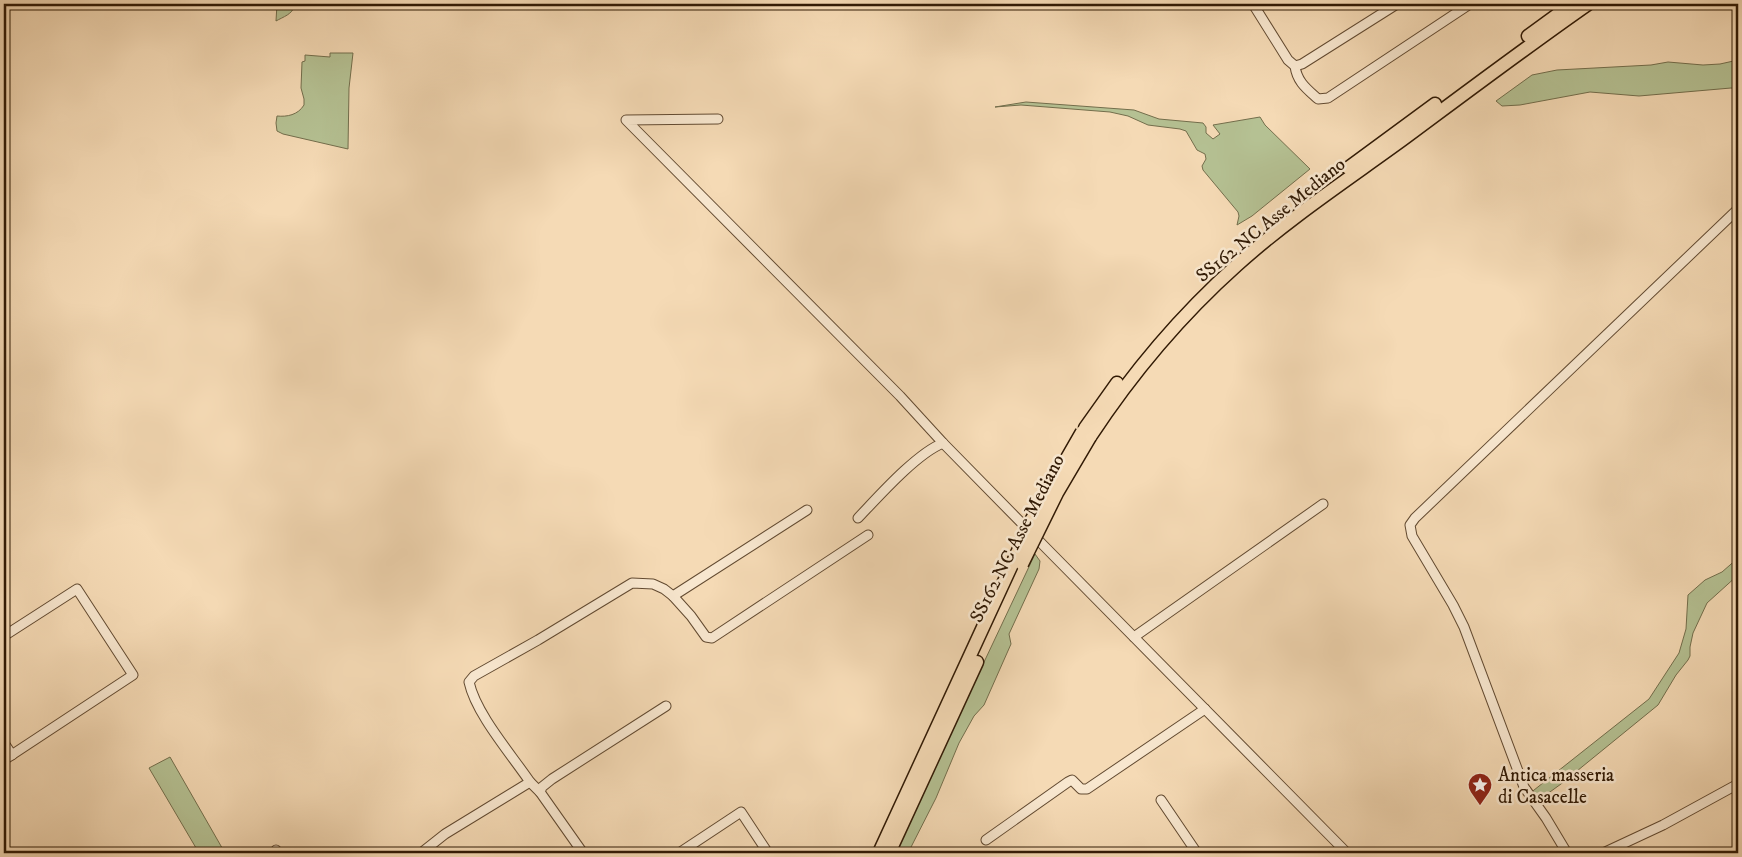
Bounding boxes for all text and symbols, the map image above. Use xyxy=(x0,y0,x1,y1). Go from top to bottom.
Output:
street label: SS162 NC Asse Mediano xyxy=(1192,153,1350,287)
street label: SS162 NC Asse Mediano xyxy=(965,451,1070,627)
place label: Antica masseria di Casacelle xyxy=(1498,764,1614,809)
place icon: Antica masseria di Casacelle xyxy=(1467,772,1493,806)

